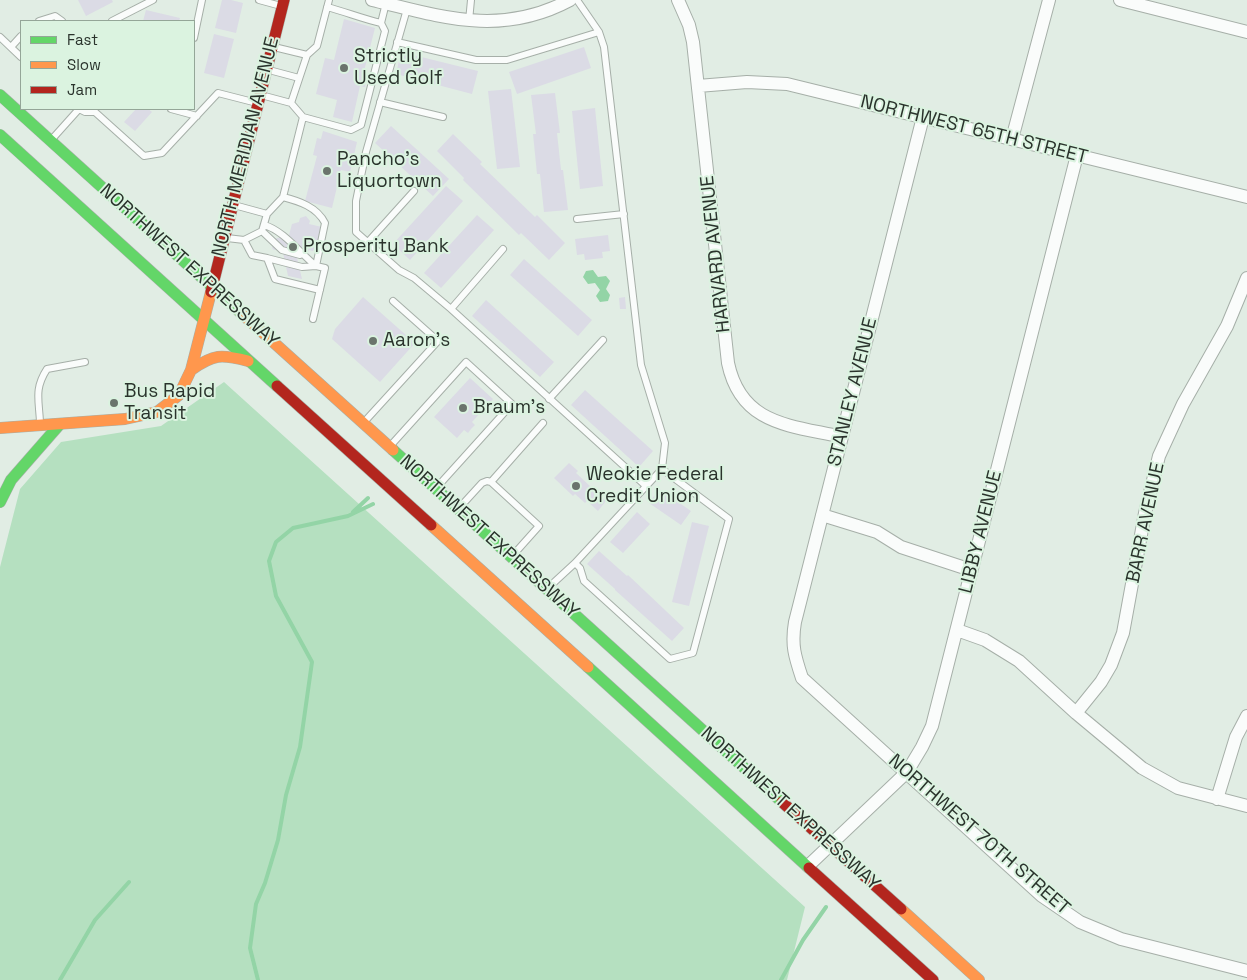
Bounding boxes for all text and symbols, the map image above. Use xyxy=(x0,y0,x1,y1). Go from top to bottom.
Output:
legend xyxy=(20,20,195,110)
text: Fast xyxy=(67,30,98,49)
street label: NORTH MERIDIAN AVENUE xyxy=(208,35,284,259)
place label: Strictly Used Golf xyxy=(354,46,442,90)
text: Slow xyxy=(67,55,101,74)
marker: Strictly Used Golf xyxy=(338,62,350,74)
text: Jam xyxy=(67,80,97,99)
street label: NORTHWEST 65TH STREET xyxy=(858,91,1090,169)
place label: Pancho's Liquortown xyxy=(337,149,442,193)
marker: Pancho's Liquortown xyxy=(321,165,333,177)
street label: HARVARD AVENUE xyxy=(696,174,736,334)
street label: NORTHWEST EXPRESSWAY xyxy=(95,179,283,353)
place label: Prosperity Bank xyxy=(303,236,449,258)
marker: Prosperity Bank xyxy=(287,241,299,253)
street label: STANLEY AVENUE xyxy=(824,315,882,469)
place label: Aaron's xyxy=(383,330,450,352)
marker: Aaron's xyxy=(367,335,379,347)
place label: Bus Rapid Transit xyxy=(124,381,215,425)
marker: Bus Rapid Transit xyxy=(108,397,120,409)
place label: Braum's xyxy=(473,397,545,419)
marker: Braum's xyxy=(457,402,469,414)
street label: NORTHWEST EXPRESSWAY xyxy=(395,450,583,624)
street label: BARR AVENUE xyxy=(1122,461,1170,585)
place label: Weokie Federal Credit Union xyxy=(586,464,724,508)
street label: LIBBY AVENUE xyxy=(955,468,1007,596)
marker: Weokie Federal Credit Union xyxy=(570,480,582,492)
street label: NORTHWEST EXPRESSWAY xyxy=(696,722,884,896)
street label: NORTHWEST 70TH STREET xyxy=(883,750,1075,920)

